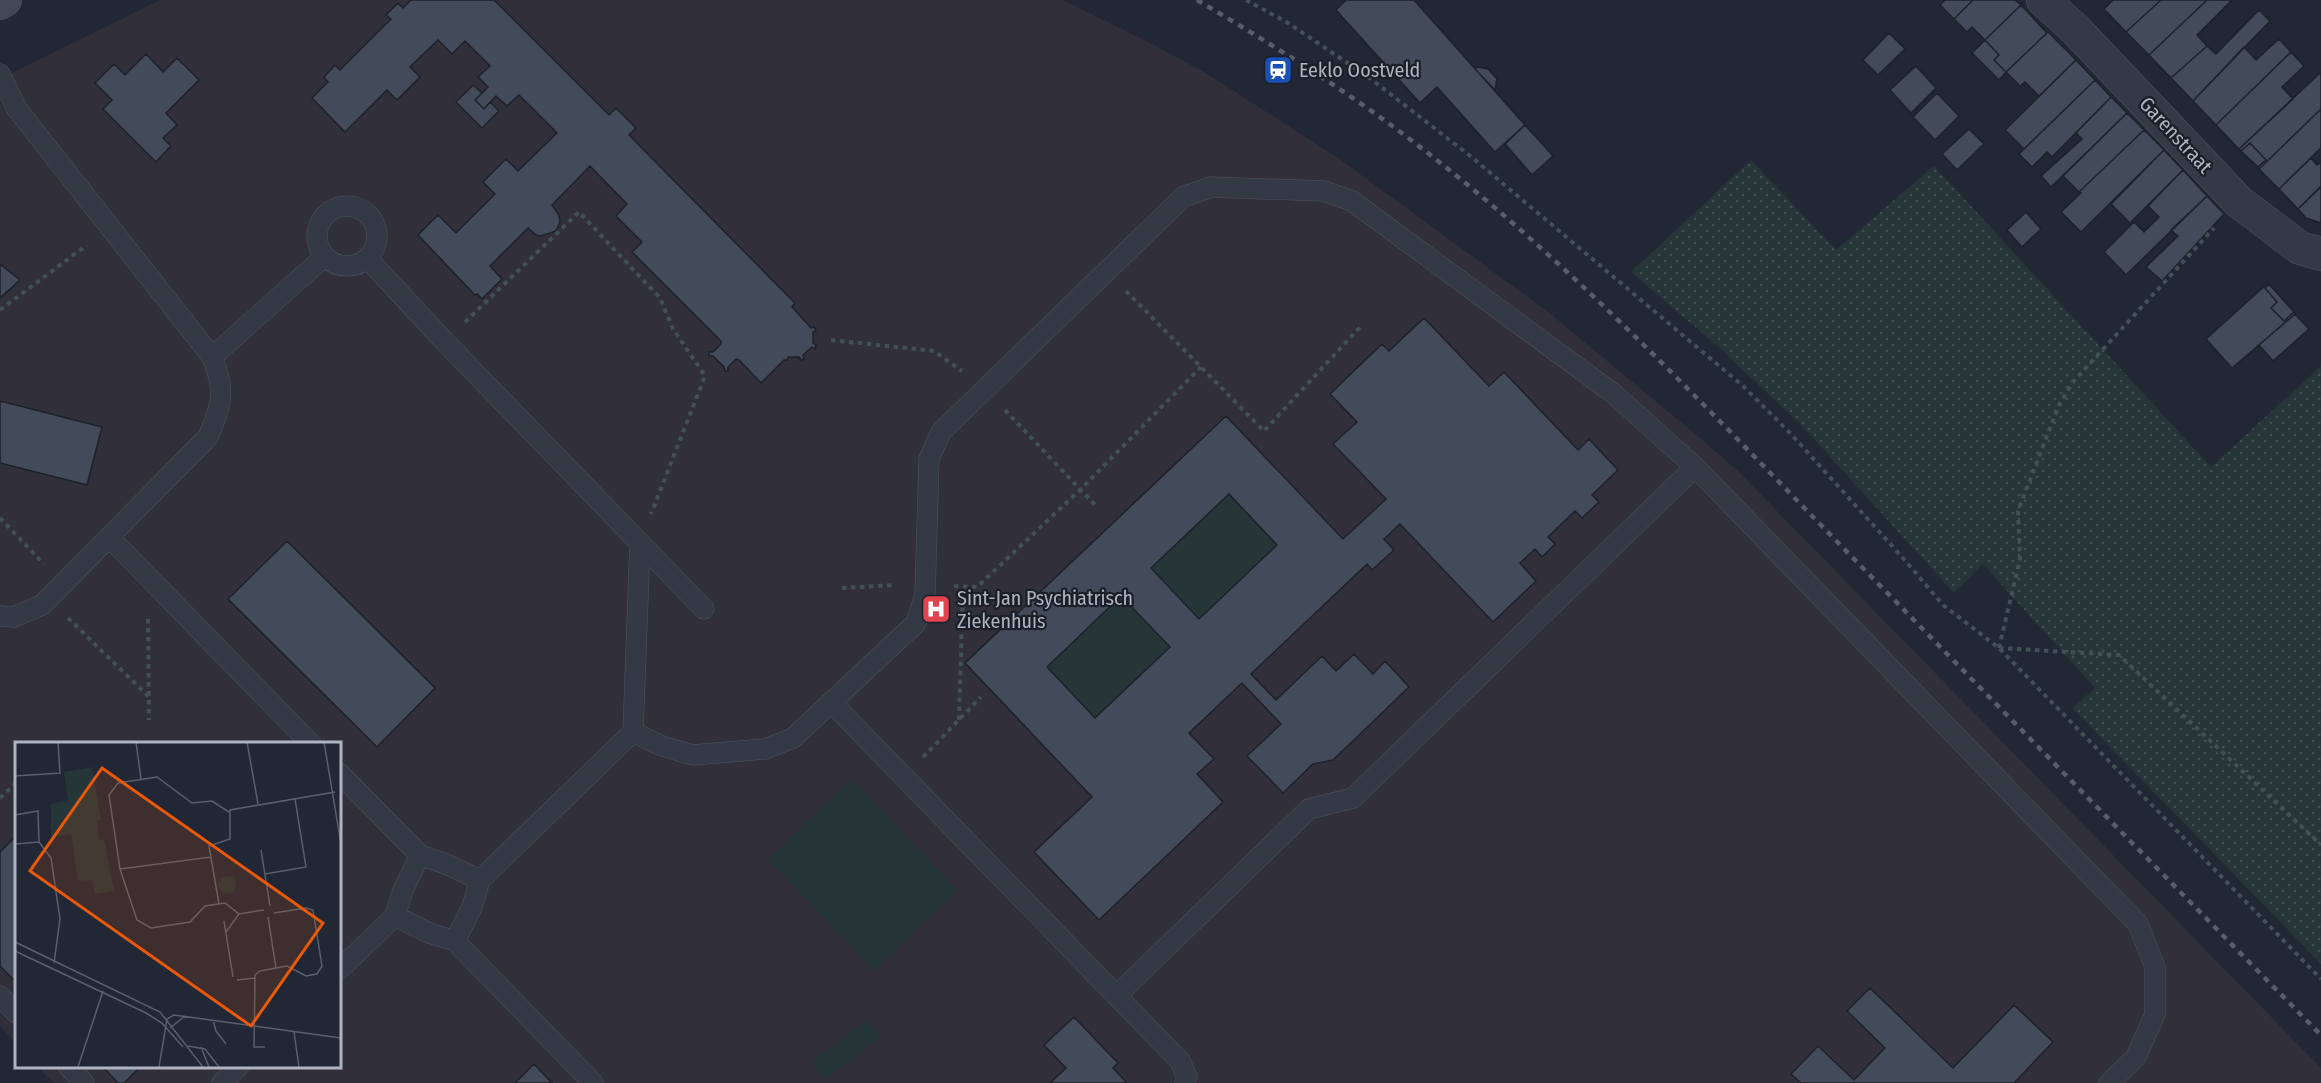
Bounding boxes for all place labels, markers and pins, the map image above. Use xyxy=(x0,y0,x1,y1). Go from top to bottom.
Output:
station icon: Eeklo Oostveld xyxy=(1262,54,1294,86)
place label: Eeklo Oostveld xyxy=(1299,58,1420,82)
place label: Sint-Jan Psychiatrisch Ziekenhuis xyxy=(957,586,1133,633)
hospital icon: Sint-Jan Psychiatrisch Ziekenhuis xyxy=(920,593,952,625)

